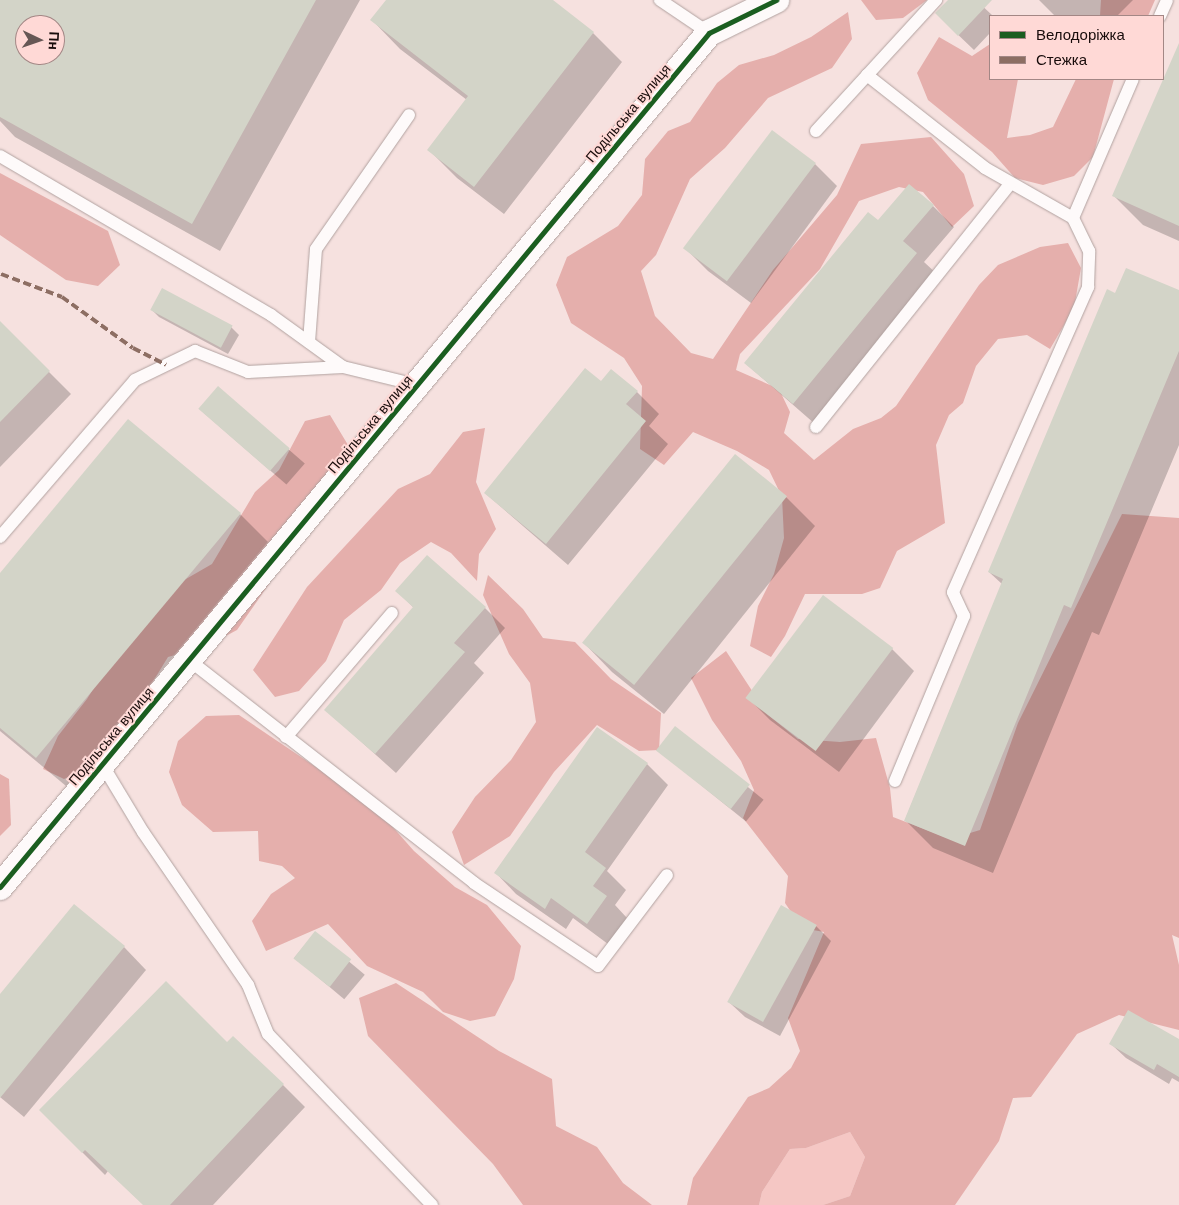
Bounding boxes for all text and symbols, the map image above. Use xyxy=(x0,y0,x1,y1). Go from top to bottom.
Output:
north arrow xyxy=(15,15,65,65)
legend xyxy=(989,15,1164,80)
text: Велодоріжка xyxy=(1036,26,1125,44)
text: Пн xyxy=(46,31,62,50)
text: Стежка xyxy=(1036,51,1087,69)
street label: Подільська вулиця xyxy=(582,60,674,166)
street label: Подільська вулиця xyxy=(324,371,416,477)
street label: Подільська вулиця xyxy=(65,683,157,789)

